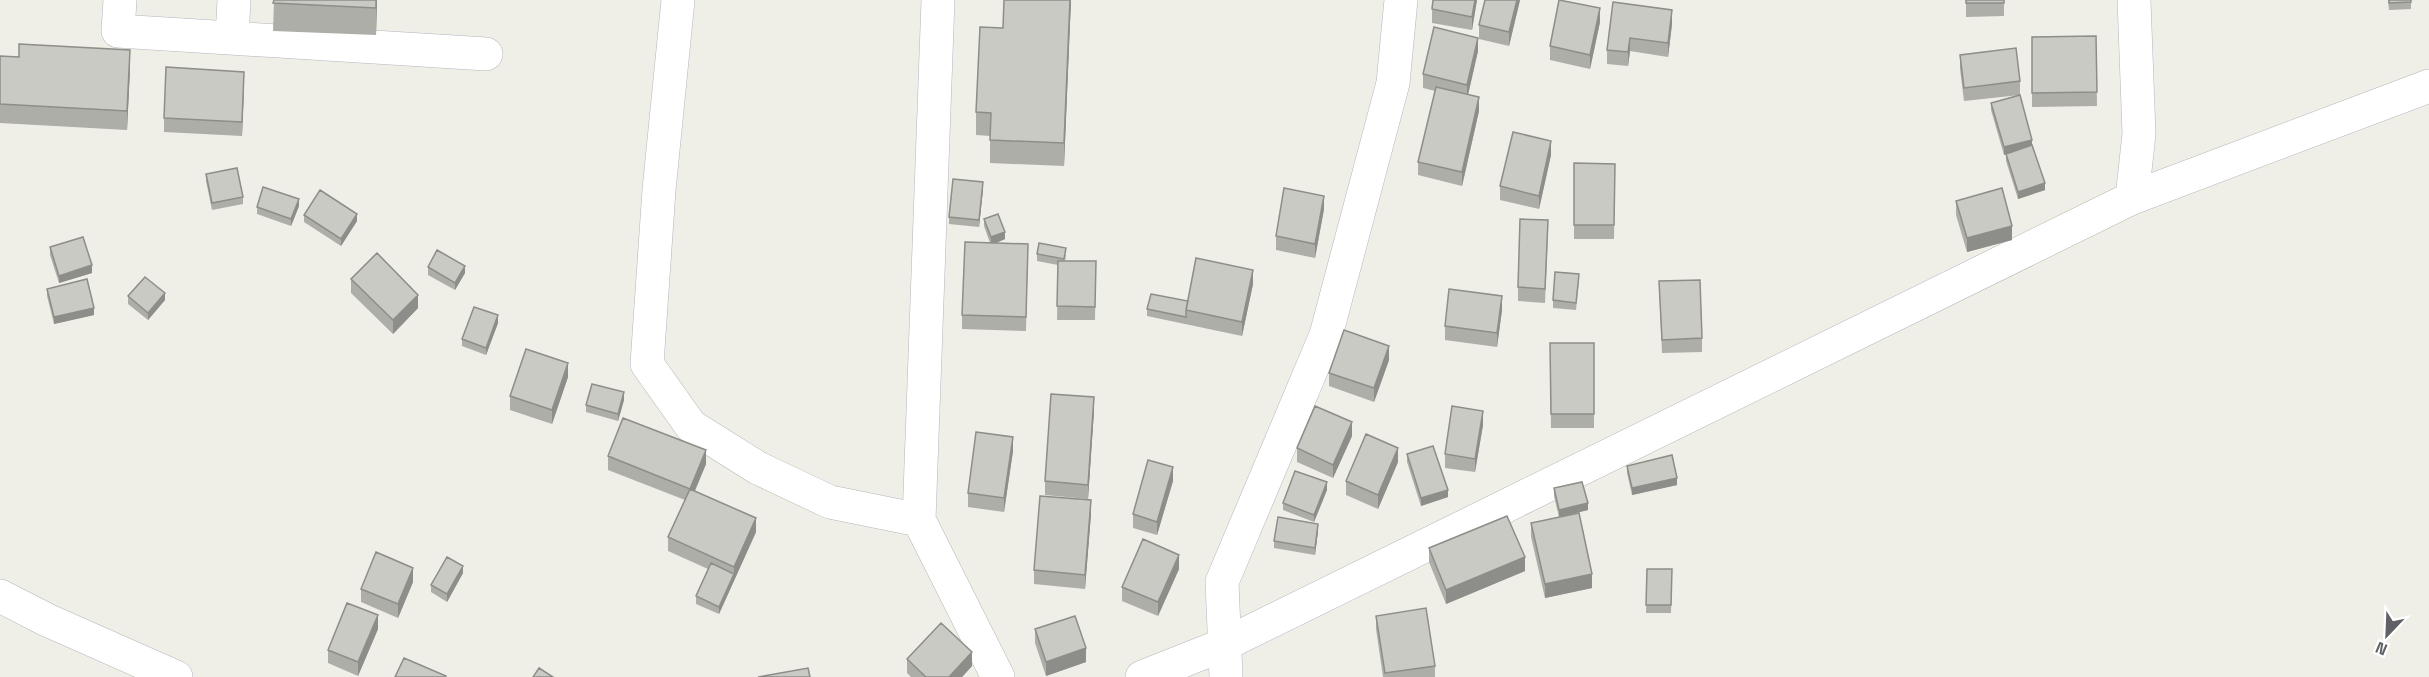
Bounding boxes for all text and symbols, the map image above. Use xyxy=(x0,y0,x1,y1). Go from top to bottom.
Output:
north arrow xyxy=(2357,605,2417,665)
text: N xyxy=(2372,637,2390,660)

